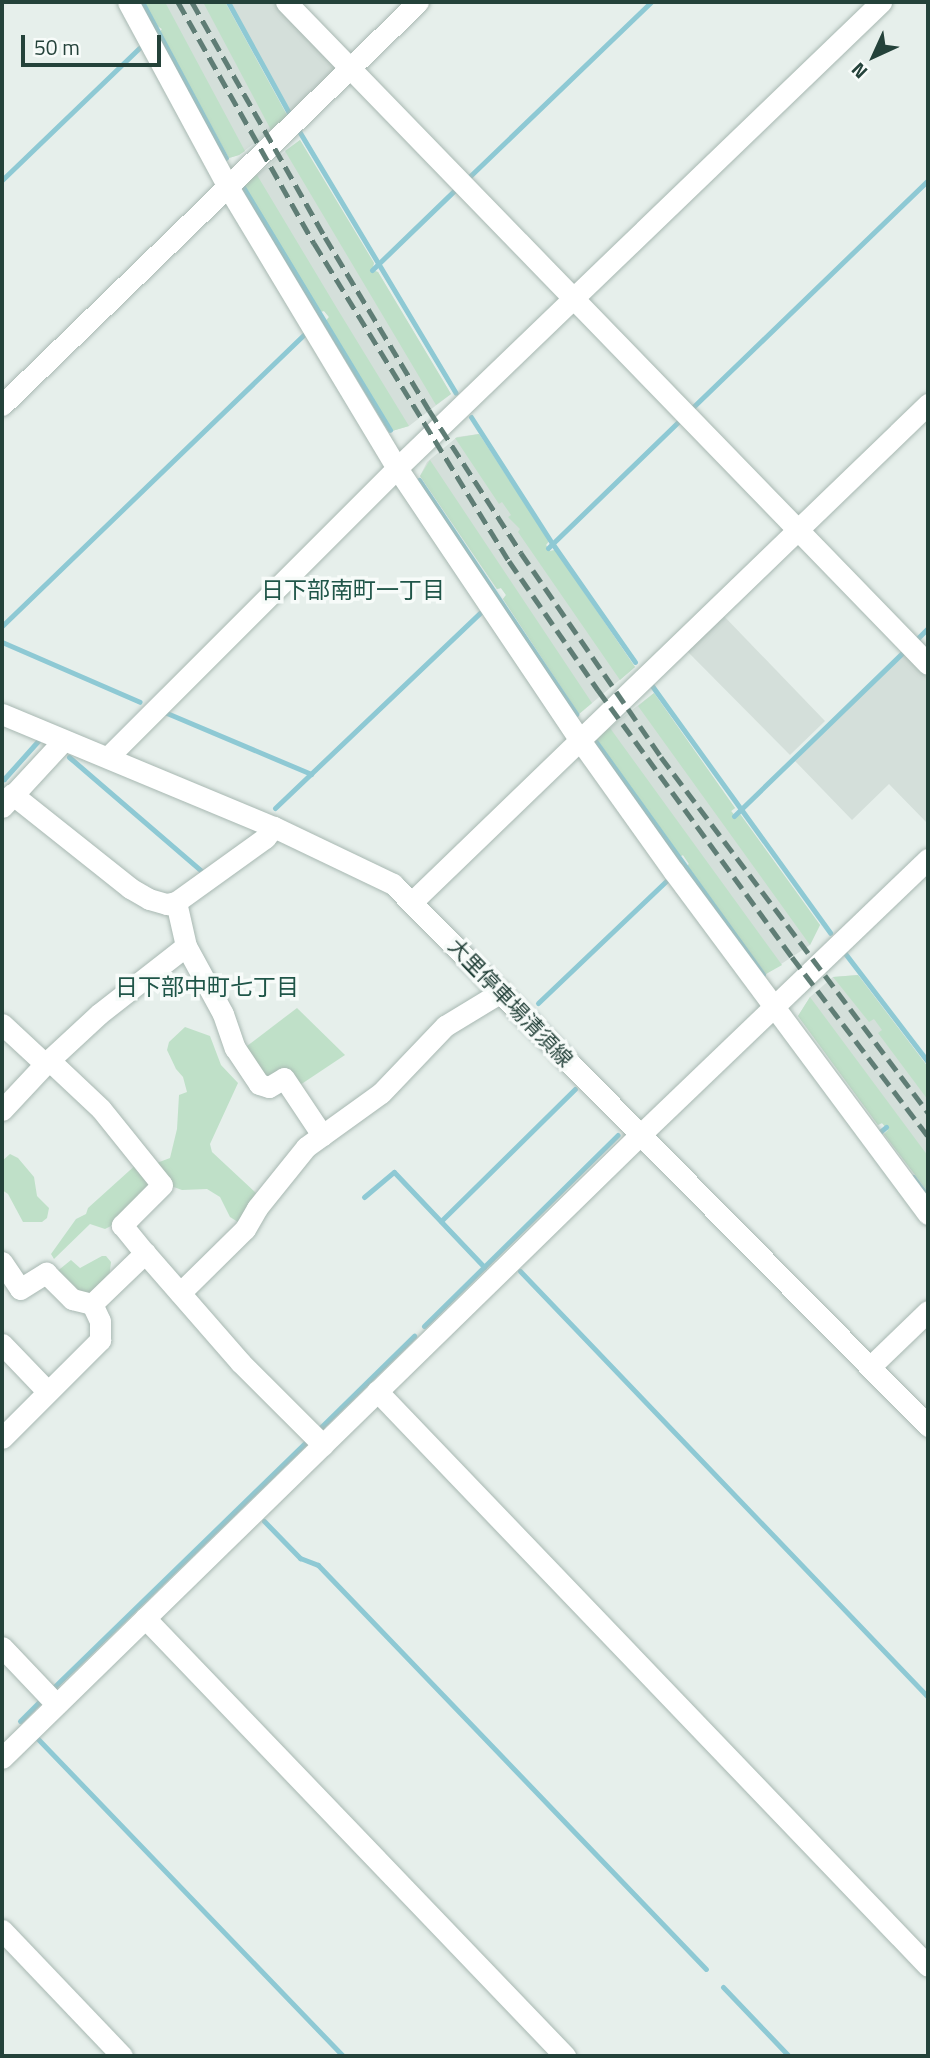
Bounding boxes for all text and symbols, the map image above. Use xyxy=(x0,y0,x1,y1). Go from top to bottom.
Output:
scale bar xyxy=(24,21,164,65)
north arrow xyxy=(839,21,909,91)
text: 50 m xyxy=(34,31,80,63)
text: N xyxy=(844,56,874,86)
district label: 日下部南町一丁目 xyxy=(261,576,445,604)
street label: 大里停車場清須線 xyxy=(444,933,578,1071)
district label: 日下部中町七丁目 xyxy=(115,973,299,1001)

